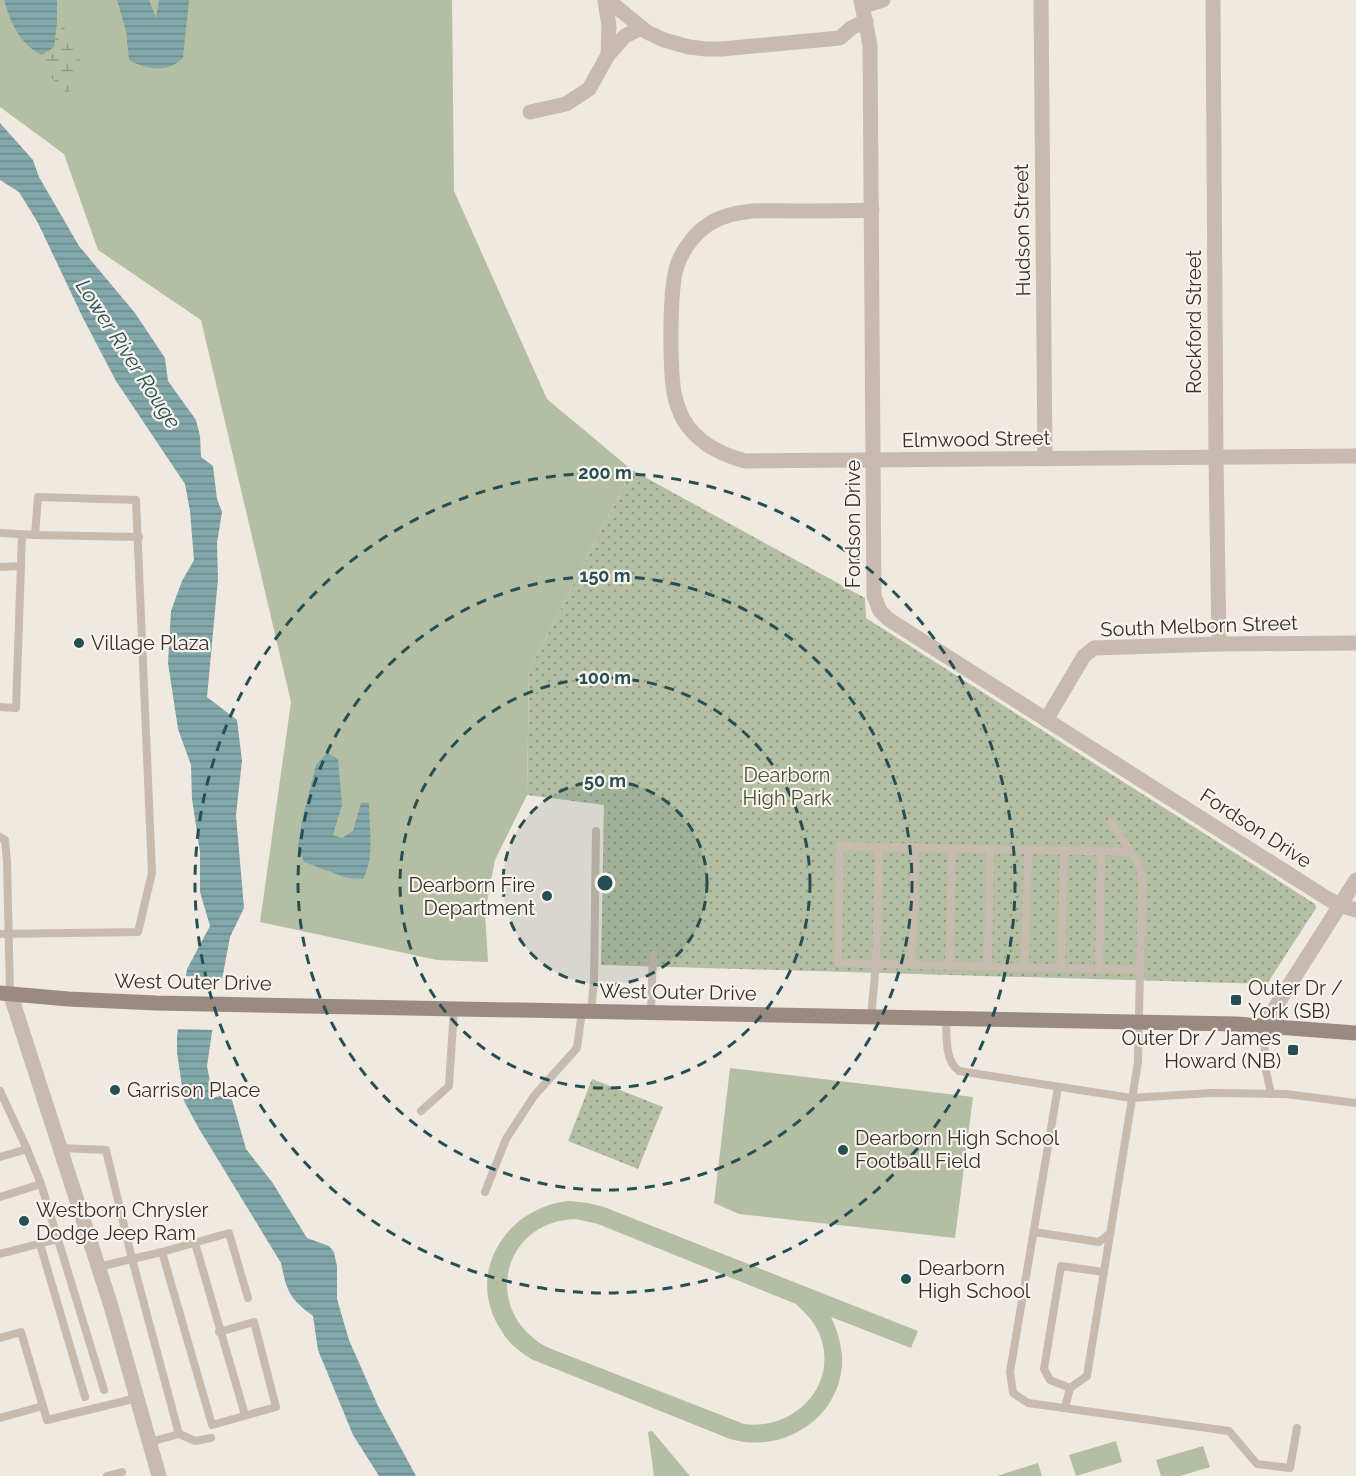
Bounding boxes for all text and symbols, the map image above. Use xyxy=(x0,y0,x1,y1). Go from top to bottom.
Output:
street label: Hudson Street xyxy=(1009,163,1035,297)
street label: Rockford Street xyxy=(1182,250,1206,394)
water label: Lower River Rouge xyxy=(71,274,186,433)
street label: Elmwood Street xyxy=(902,426,1051,452)
street label: Fordson Drive xyxy=(841,460,865,588)
text: 200 m xyxy=(578,462,632,483)
text: 150 m xyxy=(580,565,631,586)
street label: South Melborn Street xyxy=(1100,611,1298,641)
place label: Village Plaza xyxy=(91,631,209,655)
marker: Village Plaza xyxy=(72,636,86,650)
text: 100 m xyxy=(579,667,631,688)
park label: Dearborn High Park xyxy=(742,763,832,810)
text: 50 m xyxy=(584,770,626,791)
street label: Fordson Drive xyxy=(1196,783,1317,873)
place label: Dearborn Fire Department xyxy=(408,873,535,920)
centre of rings xyxy=(595,873,615,893)
marker: Dearborn Fire Department xyxy=(540,889,554,903)
street label: West Outer Drive xyxy=(114,969,272,995)
place label: Outer Dr / York (SB) xyxy=(1248,976,1343,1023)
street label: West Outer Drive xyxy=(599,979,757,1005)
marker: Outer Dr / York (SB) xyxy=(1229,993,1243,1007)
place label: Outer Dr / James Howard (NB) xyxy=(1121,1026,1281,1073)
marker: Outer Dr / James Howard (NB) xyxy=(1286,1043,1300,1057)
place label: Garrison Place xyxy=(127,1078,261,1102)
marker: Garrison Place xyxy=(108,1083,122,1097)
place label: Dearborn High School Football Field xyxy=(855,1126,1060,1173)
marker: Dearborn High School Football Field xyxy=(836,1143,850,1157)
place label: Westborn Chrysler Dodge Jeep Ram xyxy=(36,1198,209,1245)
marker: Westborn Chrysler Dodge Jeep Ram xyxy=(17,1214,31,1228)
place label: Dearborn High School xyxy=(918,1256,1031,1303)
marker: Dearborn High School xyxy=(899,1272,913,1286)

